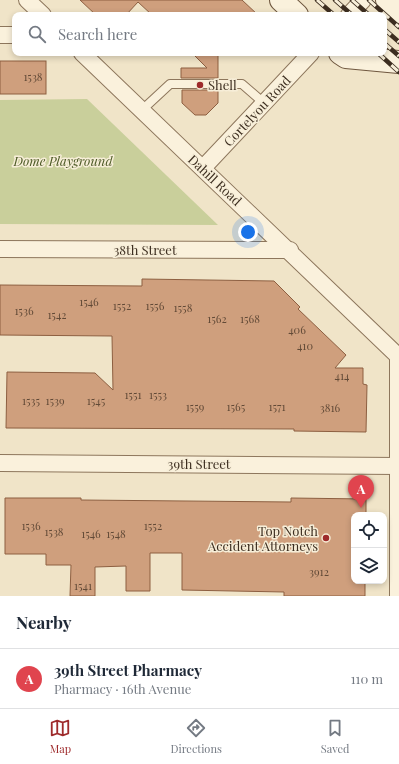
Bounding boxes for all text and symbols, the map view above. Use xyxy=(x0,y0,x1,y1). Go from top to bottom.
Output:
search box xyxy=(12,12,387,56)
icon: search xyxy=(26,23,48,45)
text: Search here xyxy=(58,24,137,44)
house number: 1538 xyxy=(23,69,43,84)
street label: Cortelyou Road xyxy=(219,71,294,150)
place label: Shell xyxy=(208,76,237,93)
marker: Shell xyxy=(195,80,205,90)
street label: Dahill Road xyxy=(185,150,246,209)
park label: Dome Playground xyxy=(13,152,113,169)
your location xyxy=(238,222,258,242)
street label: 38th Street xyxy=(113,241,177,258)
house number: 1546 xyxy=(79,294,99,309)
house number: 1552 xyxy=(113,298,131,313)
house number: 1556 xyxy=(146,298,165,313)
house number: 1558 xyxy=(174,300,193,315)
house number: 1536 xyxy=(14,303,34,318)
house number: 1542 xyxy=(47,307,67,322)
house number: 1562 xyxy=(207,311,227,326)
house number: 1568 xyxy=(240,311,260,326)
house number: 406 xyxy=(288,322,306,337)
house number: 410 xyxy=(297,338,313,353)
house number: 414 xyxy=(335,368,350,383)
house number: 1551 xyxy=(124,387,142,402)
house number: 1553 xyxy=(149,387,167,402)
house number: 1535 xyxy=(22,393,40,408)
house number: 1539 xyxy=(45,393,65,408)
house number: 1545 xyxy=(87,393,106,408)
house number: 1559 xyxy=(186,399,205,414)
house number: 1565 xyxy=(227,399,246,414)
house number: 1571 xyxy=(268,399,286,414)
house number: 3816 xyxy=(320,400,341,415)
street label: 39th Street xyxy=(168,455,231,472)
pin: A xyxy=(348,475,374,508)
map controls xyxy=(351,512,387,584)
button: locate xyxy=(351,512,387,548)
house number: 1536 xyxy=(21,518,41,533)
house number: 1552 xyxy=(144,518,162,533)
place label: Top Notch Accident Attorneys xyxy=(207,522,318,554)
house number: 1538 xyxy=(44,524,64,539)
house number: 1546 xyxy=(81,526,101,541)
house number: 1548 xyxy=(106,526,126,541)
marker: Top Notch Accident Attorneys xyxy=(321,533,331,543)
button: layers xyxy=(351,548,387,584)
house number: 3912 xyxy=(309,564,329,579)
house number: 1541 xyxy=(74,578,92,593)
text: Nearby xyxy=(16,611,71,633)
text: 39th Street Pharmacy xyxy=(54,660,202,680)
text: A xyxy=(25,670,33,687)
text: 110 m xyxy=(351,670,383,687)
text: Pharmacy · 16th Avenue xyxy=(54,680,191,697)
tab: Map xyxy=(49,717,71,756)
tab: Directions xyxy=(170,717,222,756)
tab: Saved xyxy=(321,717,349,756)

